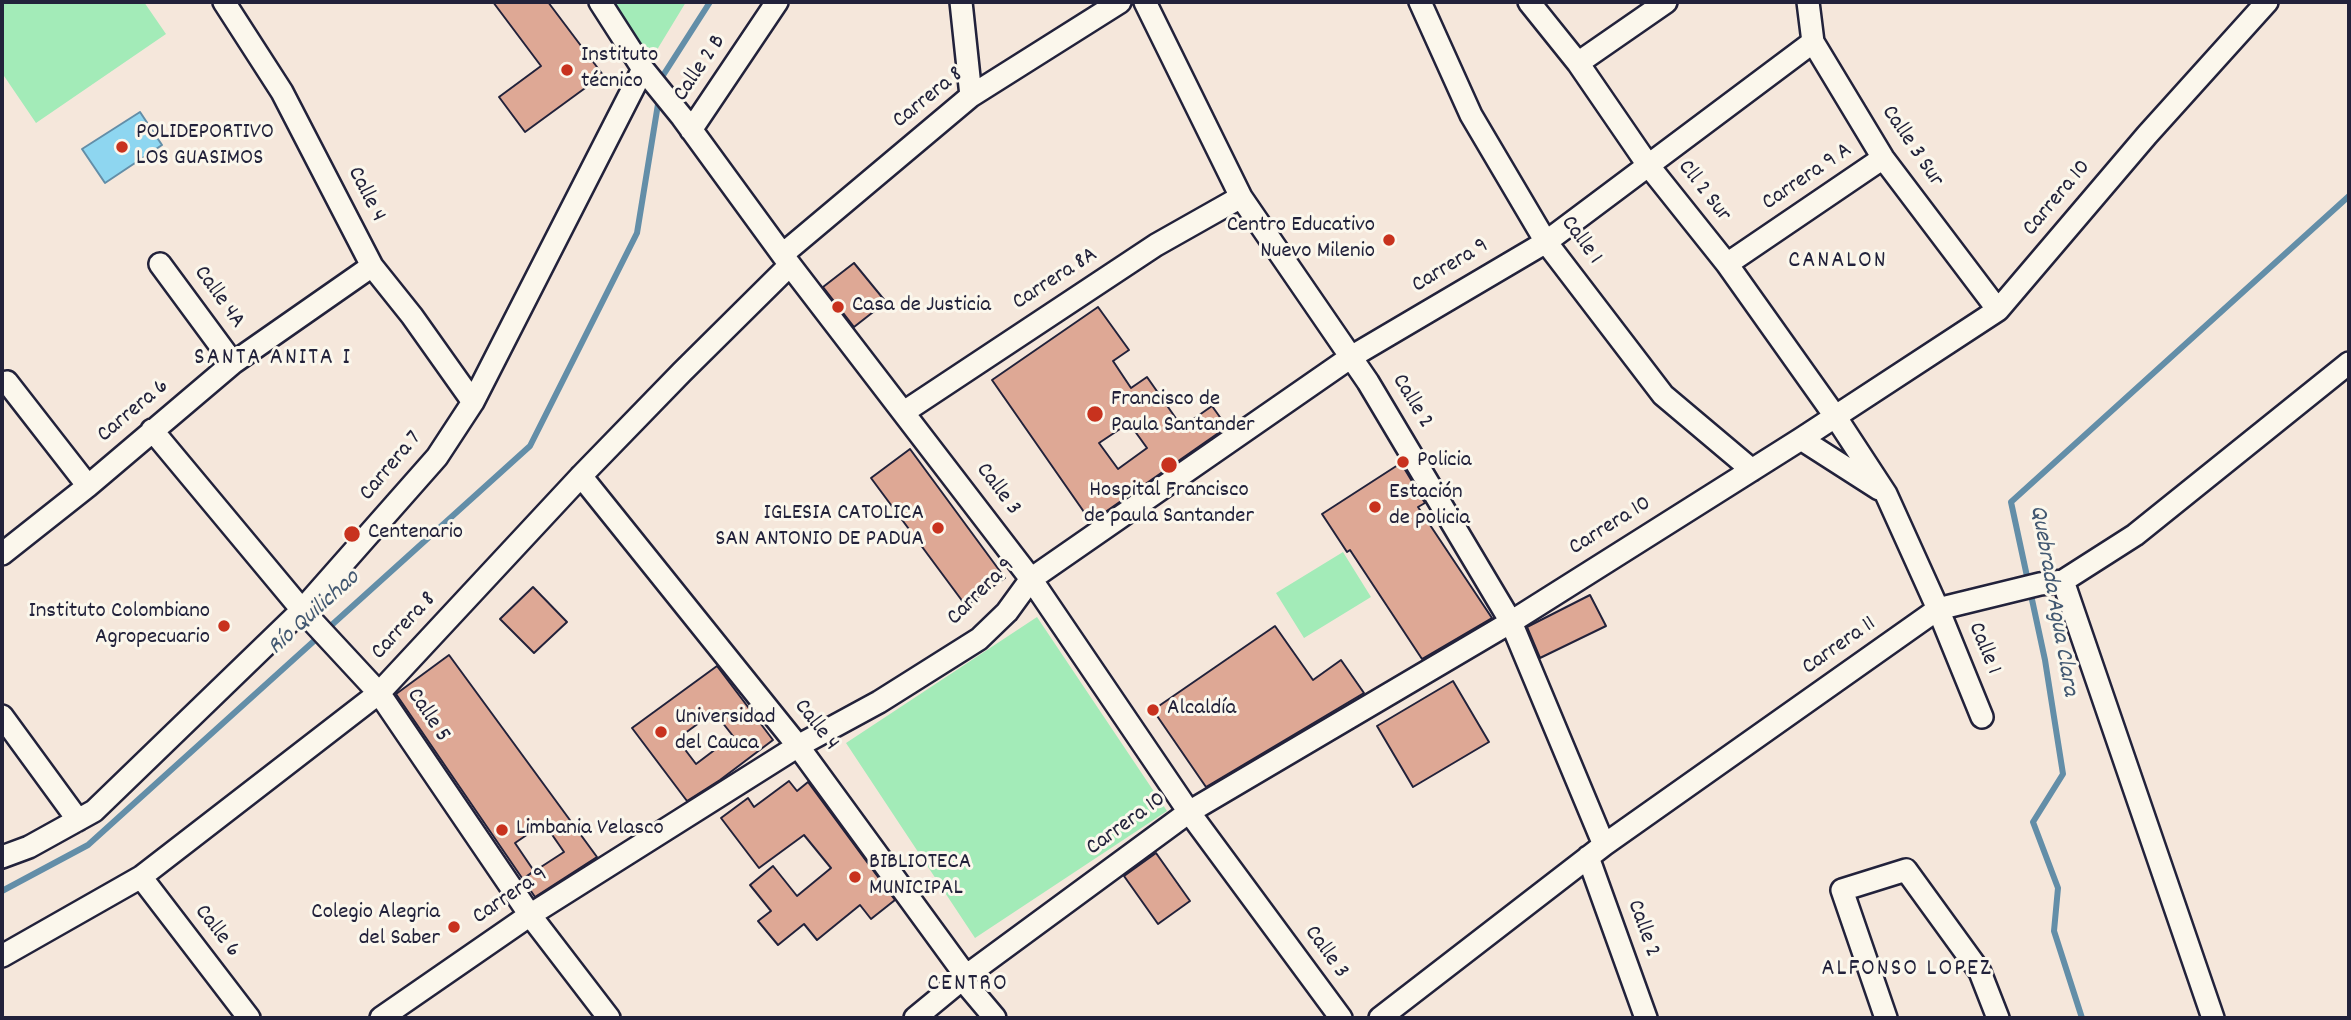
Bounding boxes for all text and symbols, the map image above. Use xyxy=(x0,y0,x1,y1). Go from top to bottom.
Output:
street label: Calle 2 B xyxy=(669,30,733,108)
place label: Instituto técnico xyxy=(581,43,658,97)
marker: Instituto técnico xyxy=(559,62,575,78)
street label: Carrera 8 xyxy=(888,62,970,136)
street label: Calle 3 Sur xyxy=(1874,101,1948,193)
place label: POLIDEPORTIVO LOS GUASIMOS xyxy=(136,120,274,174)
street label: Carrera 9 A xyxy=(1758,138,1858,218)
marker: POLIDEPORTIVO LOS GUASIMOS xyxy=(114,139,130,155)
street label: Cll 2 Sur xyxy=(1670,155,1736,229)
street label: Carrera 10 xyxy=(2018,155,2098,243)
street label: Calle 4 xyxy=(340,163,390,227)
street label: Calle 1 xyxy=(1553,211,1607,271)
place label: Centro Educativo Nuevo Milenio xyxy=(1227,213,1375,267)
marker: Centro Educativo Nuevo Milenio xyxy=(1381,232,1397,248)
street label: Carrera 9 xyxy=(1408,233,1494,301)
street label: Carrera 8A xyxy=(1008,242,1104,318)
district label: CANALON xyxy=(1789,249,1887,277)
street label: Calle 4A xyxy=(186,261,250,335)
place label: Casa de Justicia xyxy=(852,293,991,321)
marker: Casa de Justicia xyxy=(830,299,846,315)
district label: SANTA ANITA I xyxy=(196,346,350,374)
street label: Calle 2 xyxy=(1384,370,1438,434)
street label: Carrera 6 xyxy=(92,374,176,450)
place label: Francisco de Paula Santander xyxy=(1111,387,1255,441)
marker: Francisco de Paula Santander xyxy=(1085,404,1105,424)
street label: Carrera 7 xyxy=(355,426,429,508)
place label: Policia xyxy=(1417,448,1472,476)
marker: Policia xyxy=(1395,454,1411,470)
marker: Hospital Francisco de paula Santander xyxy=(1159,455,1179,475)
street label: Calle 3 xyxy=(968,458,1026,522)
place label: Hospital Francisco de paula Santander xyxy=(1084,478,1254,532)
place label: Estación de policia xyxy=(1389,480,1470,534)
street label: Carrera 10 xyxy=(1565,491,1657,563)
marker: Estación de policia xyxy=(1367,499,1383,515)
place label: IGLESIA CATOLICA SAN ANTONIO DE PADUA xyxy=(715,501,924,555)
water label: Quebrada Agua Clara xyxy=(2021,503,2083,699)
place label: Centenario xyxy=(368,520,463,548)
marker: IGLESIA CATOLICA SAN ANTONIO DE PADUA xyxy=(930,520,946,536)
marker: Centenario xyxy=(342,524,362,544)
street label: Carrera 9 xyxy=(942,553,1022,633)
water label: Río Quilichao xyxy=(263,565,367,663)
street label: Carrera 8 xyxy=(367,587,443,667)
place label: Instituto Colombiano Agropecuario xyxy=(29,599,210,653)
street label: Carrera 11 xyxy=(1798,612,1882,682)
marker: Instituto Colombiano Agropecuario xyxy=(216,618,232,634)
street label: Calle 1 xyxy=(1960,619,2006,679)
street label: Calle 5 xyxy=(399,684,455,748)
street label: Calle 4 xyxy=(786,695,844,757)
place label: Alcaldía xyxy=(1167,696,1236,724)
marker: Alcaldía xyxy=(1145,702,1161,718)
place label: Universidad del Cauca xyxy=(675,705,775,759)
marker: Universidad del Cauca xyxy=(653,724,669,740)
street label: Carrera 10 xyxy=(1082,787,1172,863)
place label: Limbania Velasco xyxy=(516,816,664,844)
marker: Limbania Velasco xyxy=(494,822,510,838)
place label: BIBLIOTECA MUNICIPAL xyxy=(869,850,971,904)
street label: Carrera 9 xyxy=(468,862,554,932)
marker: BIBLIOTECA MUNICIPAL xyxy=(847,869,863,885)
street label: Calle 2 xyxy=(1619,897,1665,961)
street label: Calle 6 xyxy=(187,900,245,964)
place label: Colegio Alegria del Saber xyxy=(311,900,440,954)
marker: Colegio Alegria del Saber xyxy=(446,919,462,935)
street label: Calle 3 xyxy=(1297,921,1353,985)
district label: ALFONSO LOPEZ xyxy=(1823,957,1991,985)
district label: CENTRO xyxy=(928,972,1008,1000)

